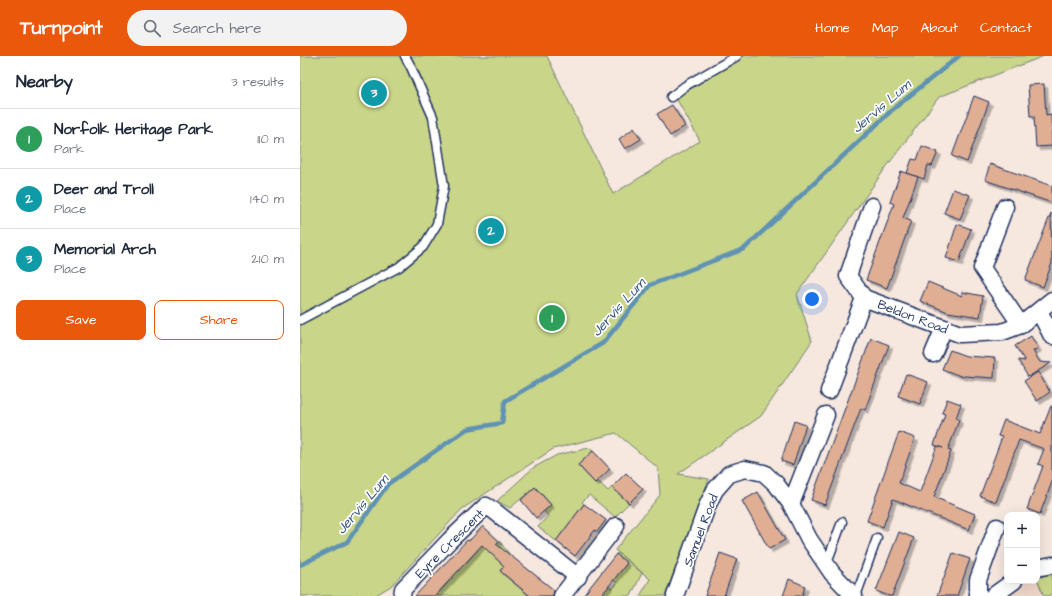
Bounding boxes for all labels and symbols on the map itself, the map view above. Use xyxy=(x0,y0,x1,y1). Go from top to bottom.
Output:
water label: Jervis Lum xyxy=(848,74,917,138)
pin: 3 xyxy=(361,78,387,108)
pin: 2 xyxy=(478,216,504,246)
water label: Jervis Lum xyxy=(587,273,652,341)
your location xyxy=(802,289,822,309)
street label: Beldon Road xyxy=(875,295,951,339)
pin: 1 xyxy=(539,303,565,333)
water label: Jervis Lum xyxy=(332,469,395,539)
street label: Samuel Road xyxy=(679,491,723,569)
street label: Eyre Crescent xyxy=(411,505,490,583)

